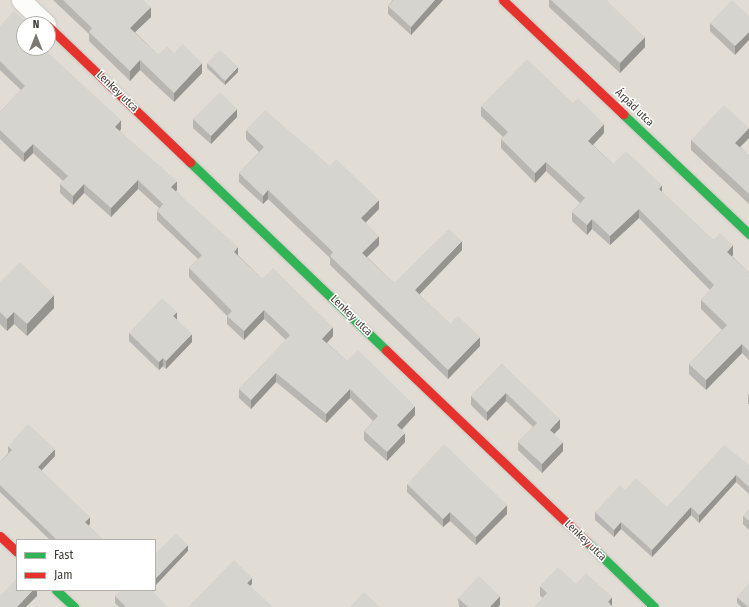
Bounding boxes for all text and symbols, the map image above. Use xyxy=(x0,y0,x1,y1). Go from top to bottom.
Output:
north arrow xyxy=(16,16,56,56)
text: N xyxy=(33,18,39,31)
street label: Lenkey utca xyxy=(93,69,141,115)
street label: Árpád utca xyxy=(612,86,656,130)
street label: Lenkey utca xyxy=(327,293,375,339)
street label: Lenkey utca xyxy=(561,518,609,564)
legend xyxy=(16,539,156,591)
text: Fast xyxy=(54,548,73,562)
text: Jam xyxy=(54,568,72,582)

